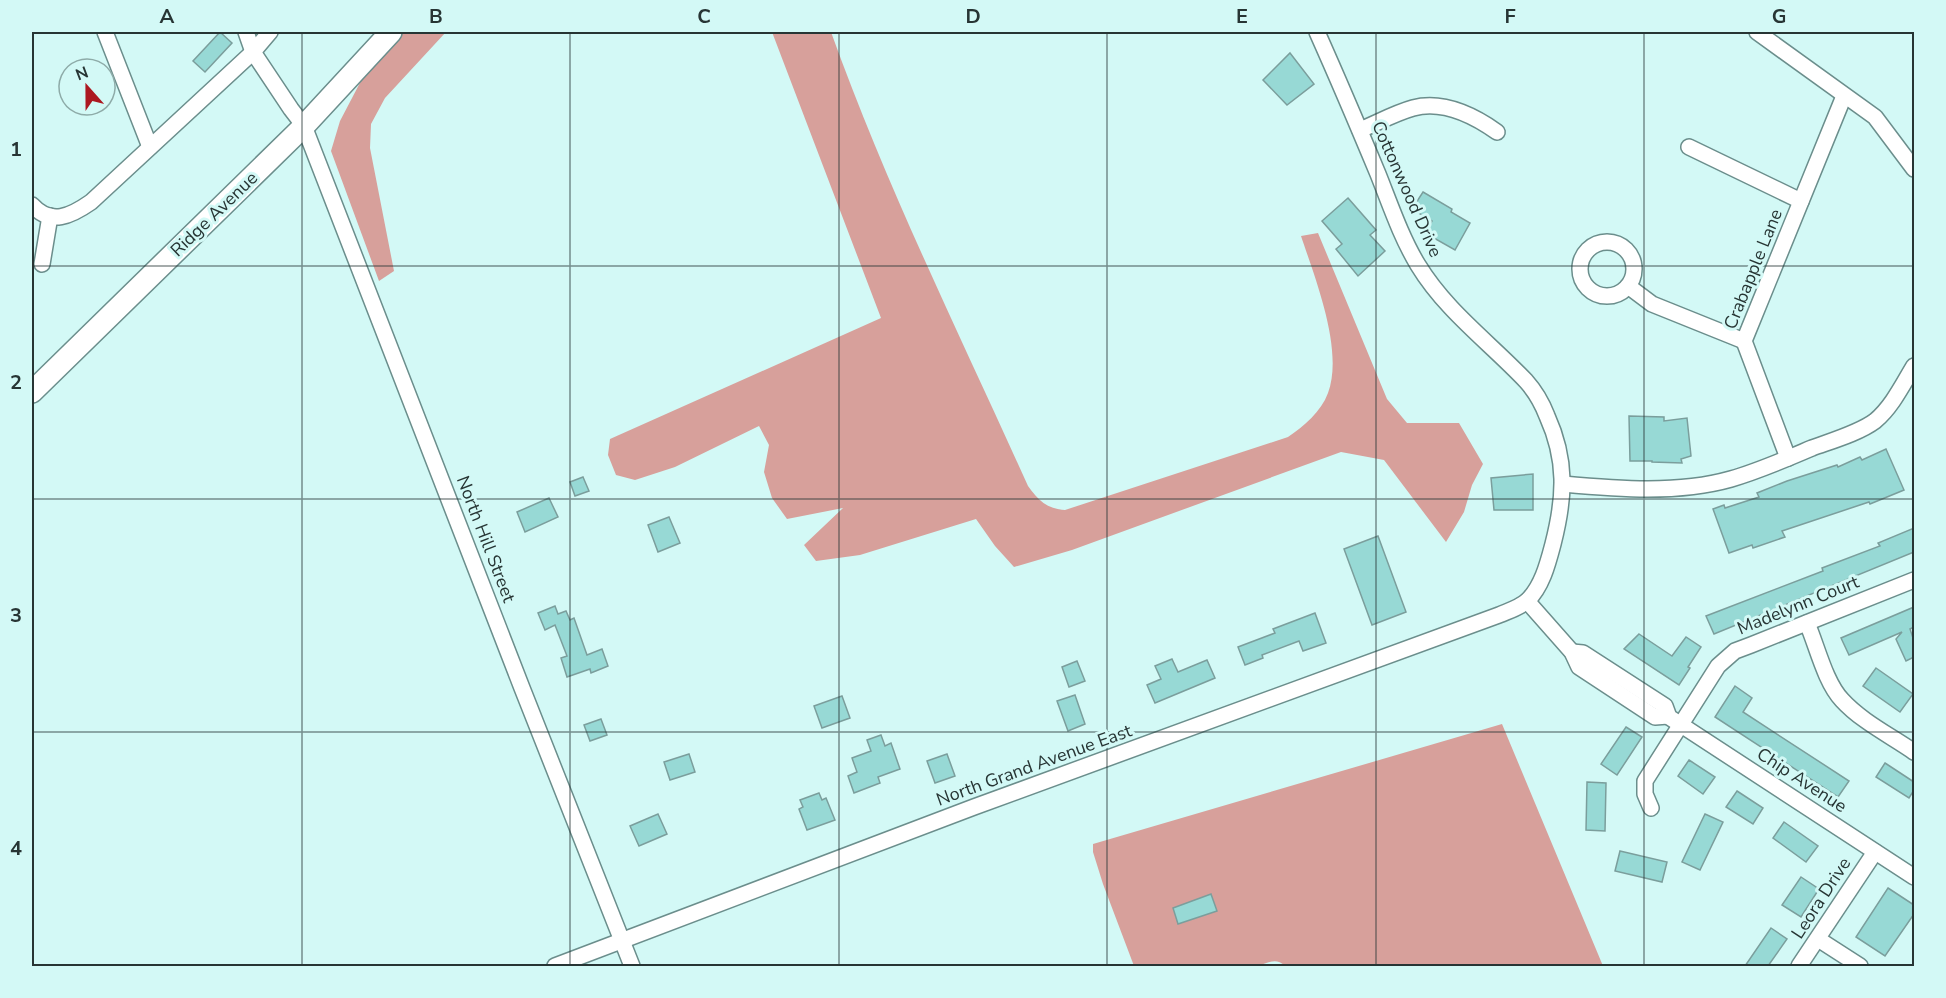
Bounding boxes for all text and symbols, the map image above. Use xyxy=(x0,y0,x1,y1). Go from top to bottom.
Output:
text: A xyxy=(160,3,175,30)
text: B xyxy=(429,3,443,30)
text: C xyxy=(697,3,711,30)
text: D xyxy=(965,3,981,30)
text: E xyxy=(1236,3,1248,30)
text: F xyxy=(1504,3,1516,30)
text: G xyxy=(1772,3,1786,30)
north arrow xyxy=(57,57,117,117)
text: N xyxy=(72,62,92,86)
street label: Cottonwood Drive xyxy=(1366,117,1448,261)
text: 1 xyxy=(10,136,22,163)
street label: Ridge Avenue xyxy=(165,166,263,262)
street label: Crabapple Lane xyxy=(1718,205,1788,333)
text: 2 xyxy=(10,369,22,396)
street label: North Hill Street xyxy=(451,472,521,606)
street label: Madelynn Court xyxy=(1734,569,1863,640)
text: 3 xyxy=(10,602,22,629)
street label: North Grand Avenue East xyxy=(933,718,1136,812)
street label: Chip Avenue xyxy=(1752,742,1852,818)
text: 4 xyxy=(10,835,22,862)
street label: Leora Drive xyxy=(1786,853,1856,943)

